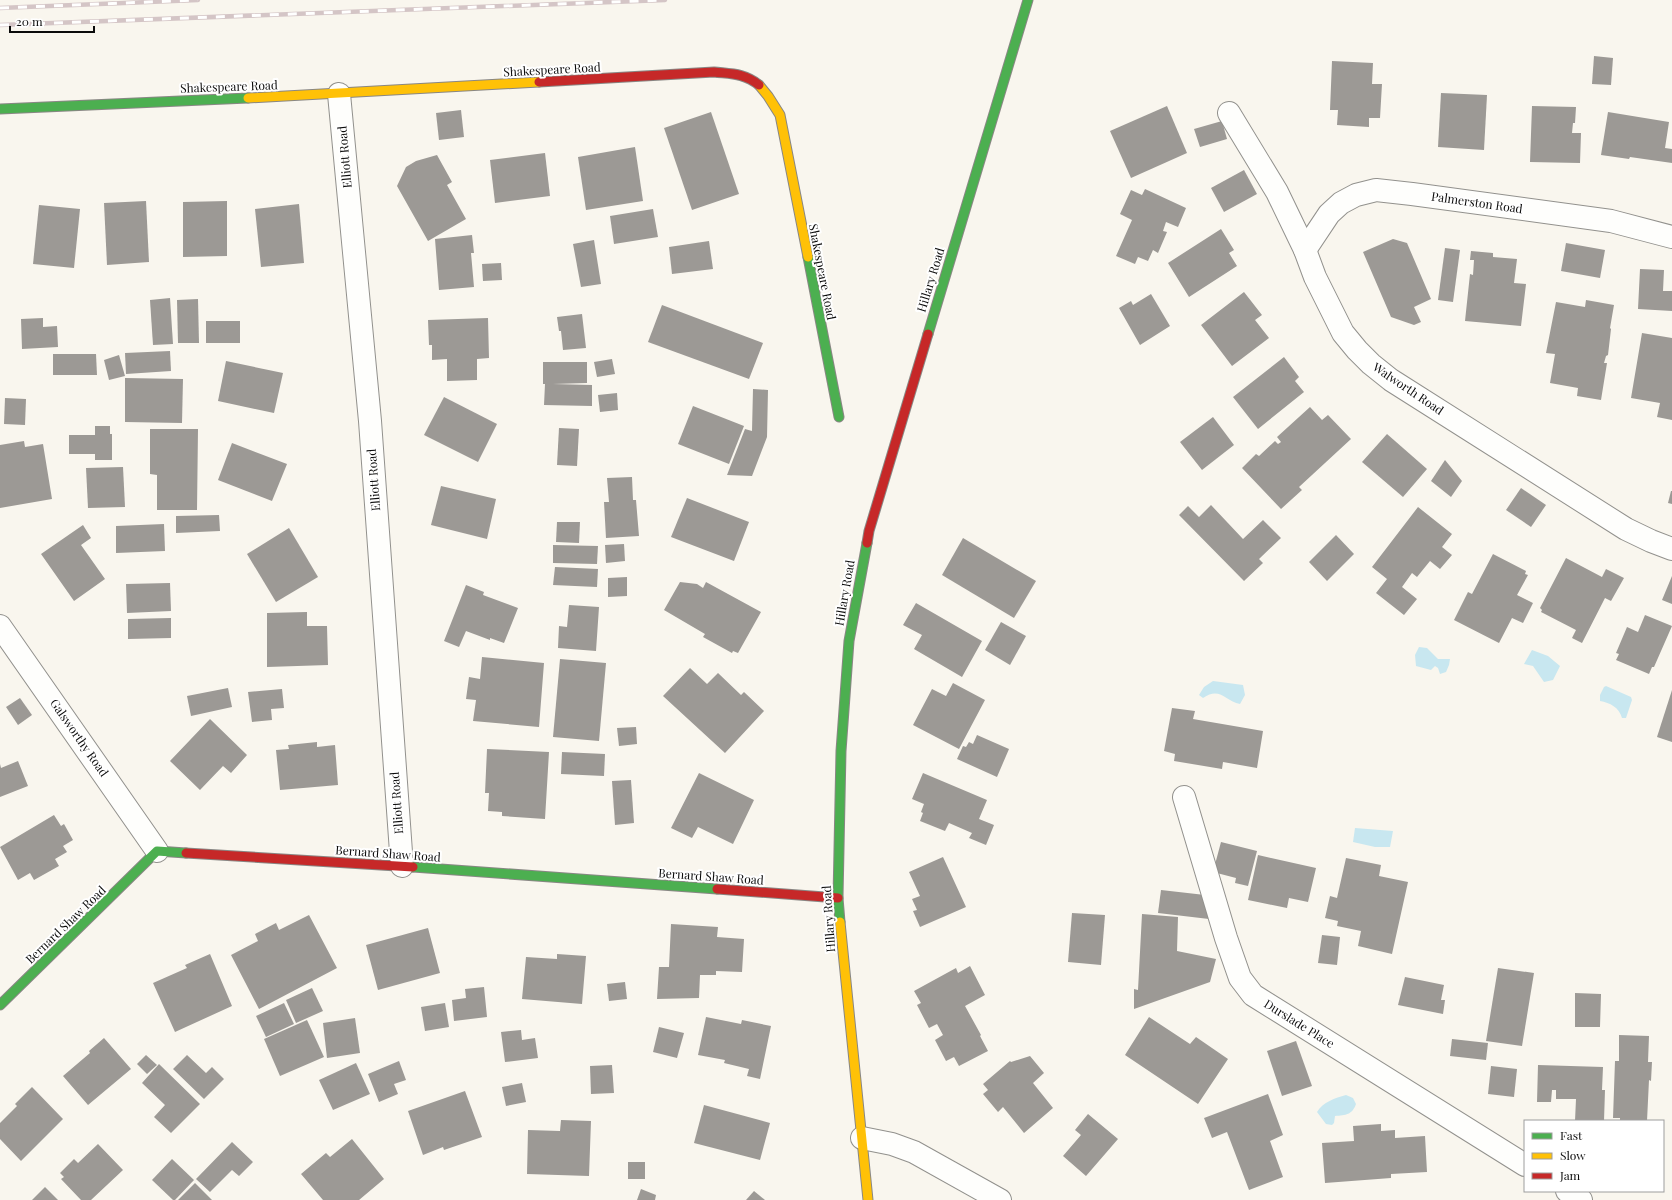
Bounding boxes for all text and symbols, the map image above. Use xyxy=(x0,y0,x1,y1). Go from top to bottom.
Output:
scale bar xyxy=(10,8,94,34)
text: 20 m xyxy=(16,13,43,29)
street label: Shakespeare Road xyxy=(503,58,601,80)
street label: Shakespeare Road xyxy=(180,76,278,96)
street label: Elliott Road xyxy=(333,125,355,189)
street label: Palmerston Road xyxy=(1430,188,1524,216)
street label: Shakespeare Road xyxy=(806,222,840,321)
street label: Hillary Road xyxy=(913,245,947,314)
street label: Walworth Road xyxy=(1369,358,1447,418)
street label: Elliott Road xyxy=(363,448,383,512)
street label: Hillary Road xyxy=(830,559,858,627)
street label: Galsworthy Road xyxy=(47,695,113,779)
street label: Elliott Road xyxy=(386,771,406,835)
street label: Bernard Shaw Road xyxy=(335,841,441,865)
street label: Bernard Shaw Road xyxy=(658,864,764,888)
street label: Bernard Shaw Road xyxy=(22,882,109,967)
street label: Hillary Road xyxy=(818,885,838,953)
street label: Durslade Place xyxy=(1261,995,1338,1051)
legend xyxy=(1524,1120,1664,1192)
text: Fast xyxy=(1560,1127,1583,1143)
text: Slow xyxy=(1560,1147,1586,1163)
text: Jam xyxy=(1559,1167,1581,1183)

